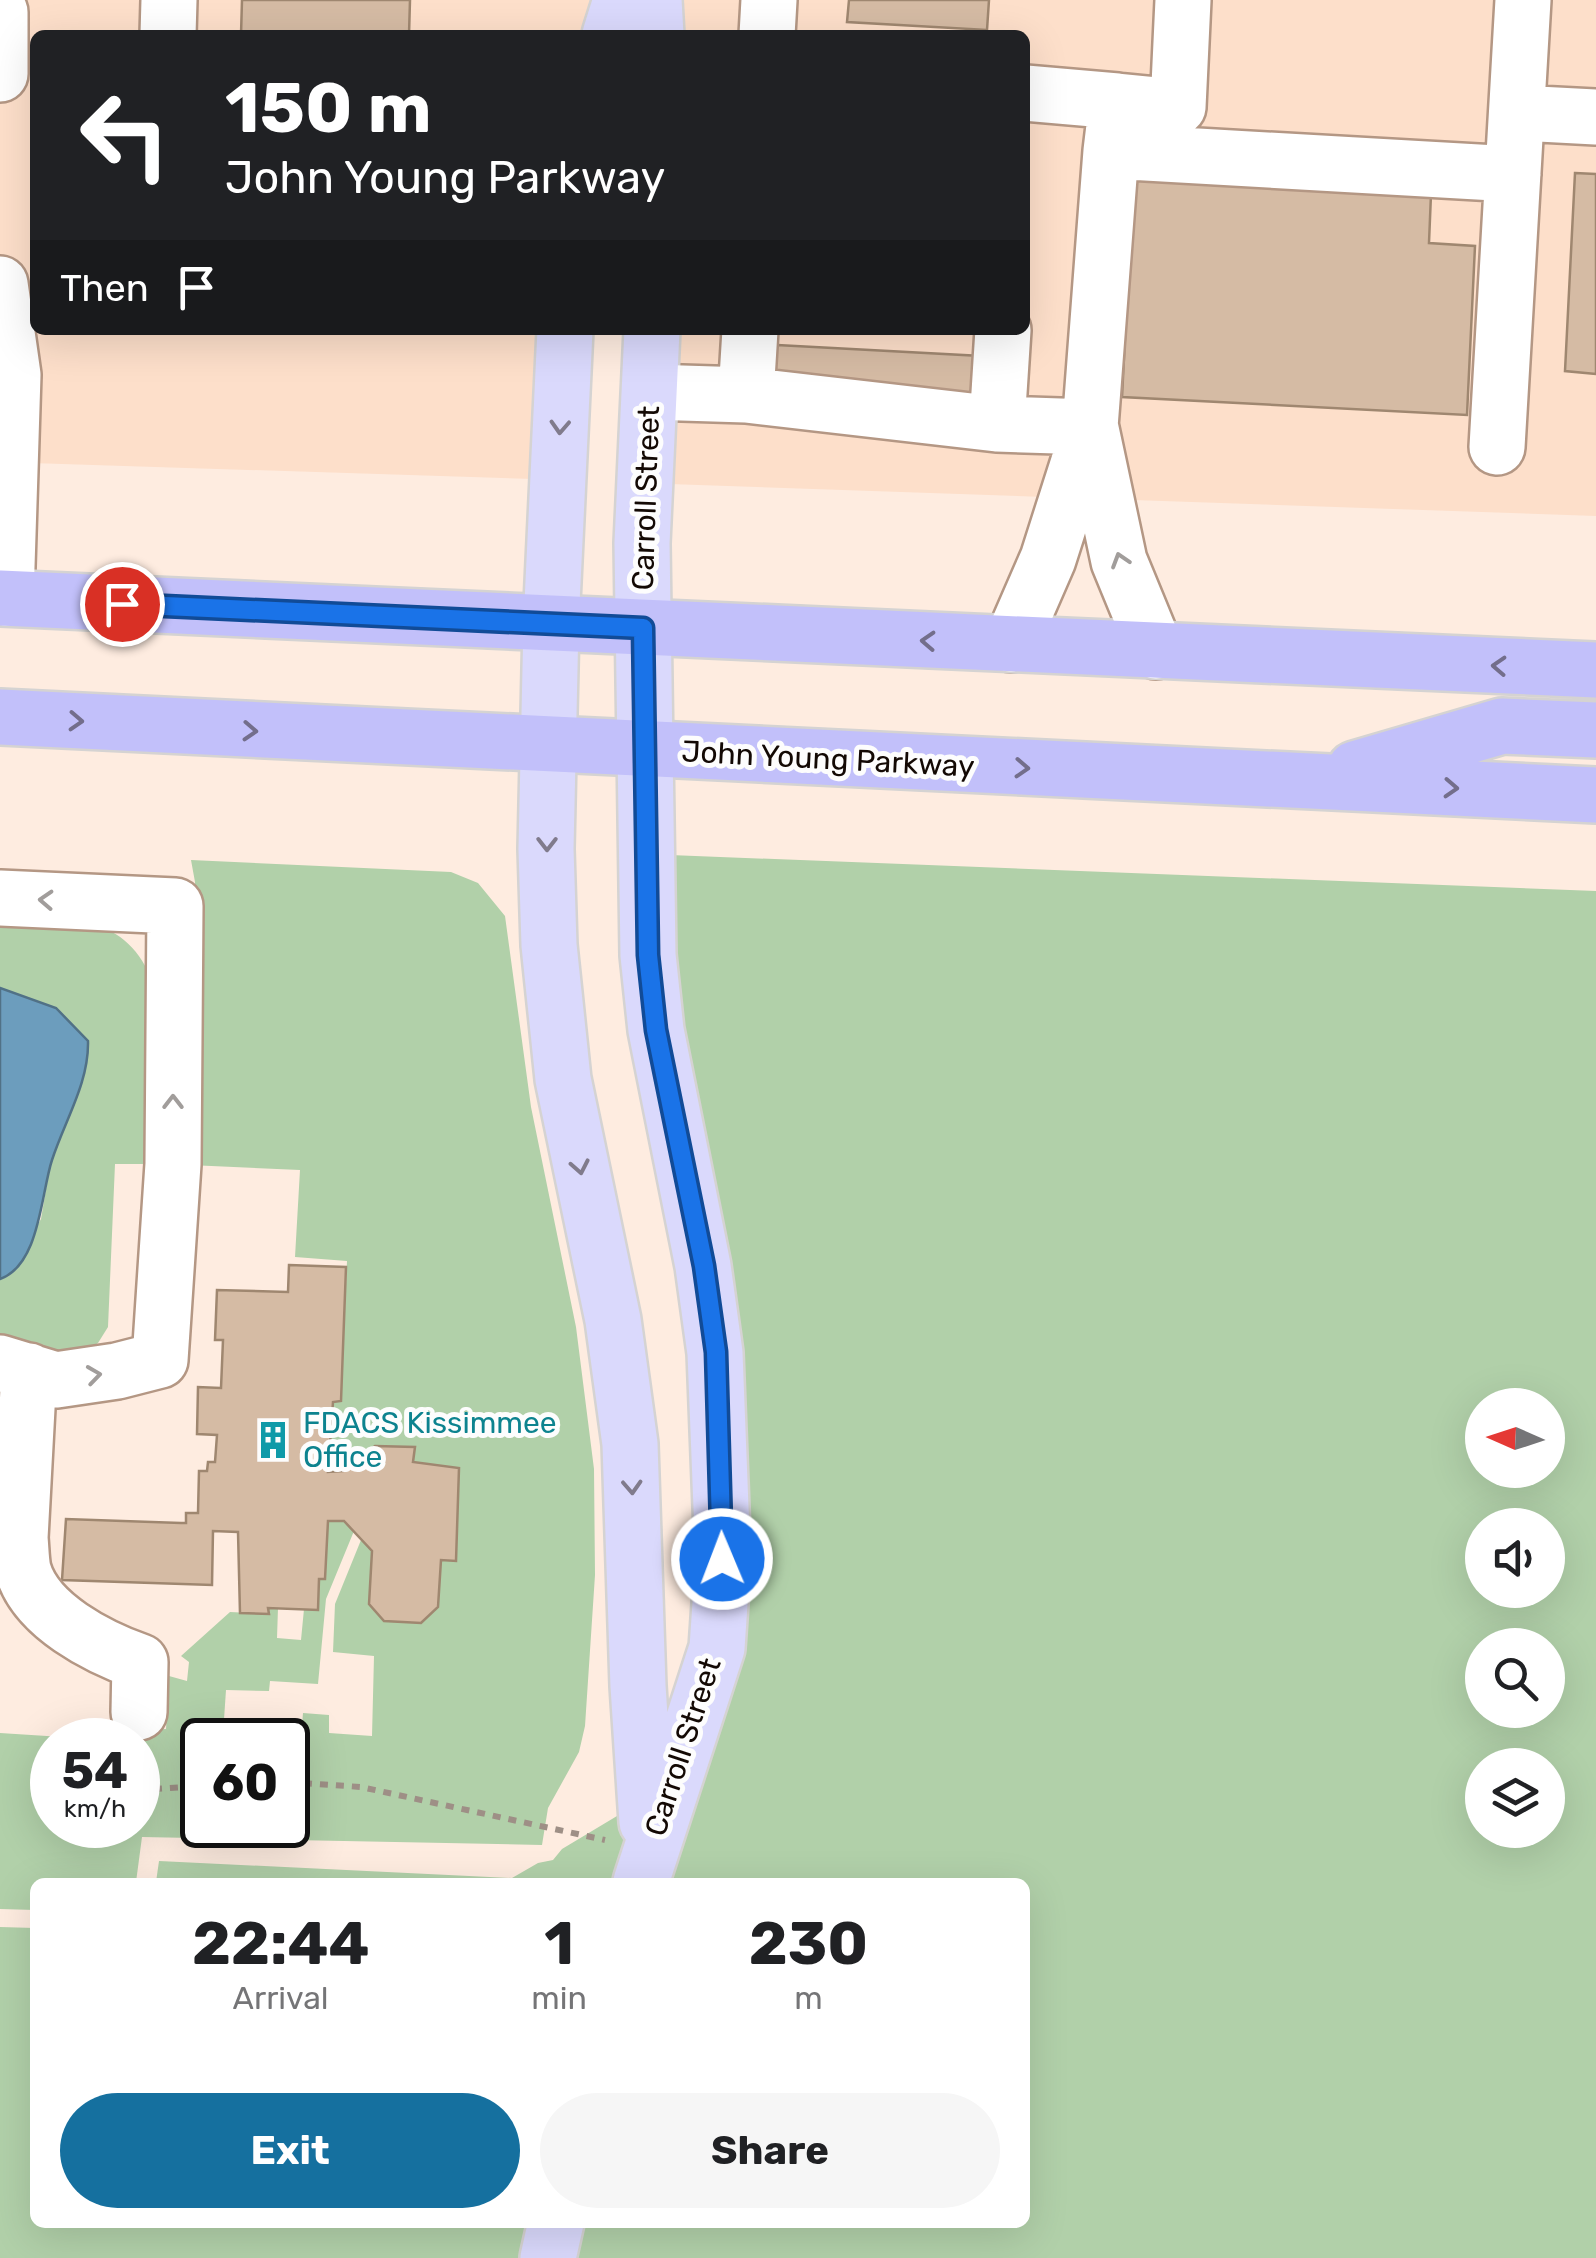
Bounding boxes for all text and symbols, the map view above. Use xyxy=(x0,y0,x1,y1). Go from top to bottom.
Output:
text: 150 m xyxy=(225,67,432,150)
icon: left xyxy=(60,70,190,200)
text: John Young Parkway xyxy=(225,151,665,204)
icon: arrive xyxy=(169,260,224,315)
text: Then xyxy=(60,265,149,311)
street label: Carroll Street xyxy=(625,405,667,591)
one-way arrow xyxy=(550,420,571,436)
one-way arrow xyxy=(1111,552,1132,569)
pin xyxy=(80,562,165,647)
icon: arrive xyxy=(95,577,150,632)
one-way arrow xyxy=(920,630,936,651)
one-way arrow xyxy=(1490,656,1506,677)
one-way arrow xyxy=(69,710,85,731)
one-way arrow xyxy=(242,720,258,741)
street label: John Young Parkway xyxy=(680,733,976,785)
one-way arrow xyxy=(1014,758,1030,779)
one-way arrow xyxy=(1444,777,1460,798)
one-way arrow xyxy=(536,838,558,853)
one-way arrow xyxy=(37,890,53,911)
one-way arrow xyxy=(162,1094,184,1110)
one-way arrow xyxy=(569,1158,590,1175)
one-way arrow xyxy=(86,1365,103,1386)
north arrow xyxy=(1465,1388,1565,1488)
map controls xyxy=(1465,1388,1565,1848)
place label: FDACS Kissimmee Office xyxy=(303,1405,557,1475)
building icon: FDACS Kissimmee Office xyxy=(252,1419,294,1461)
one-way arrow xyxy=(621,1479,642,1495)
position arrow xyxy=(670,1507,774,1611)
button: sound xyxy=(1465,1508,1565,1608)
button: search xyxy=(1465,1628,1565,1728)
street label: Carroll Street xyxy=(637,1653,729,1841)
speed limit sign: 60 xyxy=(180,1718,310,1848)
text: 54 xyxy=(62,1741,128,1801)
button: layers xyxy=(1465,1748,1565,1848)
text: km/h xyxy=(64,1794,126,1823)
text: 22:44 xyxy=(192,1908,369,1979)
text: 1 xyxy=(544,1908,574,1979)
text: 230 xyxy=(749,1908,868,1979)
text: Arrival xyxy=(233,1979,329,2017)
text: min xyxy=(531,1979,587,2017)
text: m xyxy=(794,1979,823,2017)
button: Exit xyxy=(60,2093,520,2208)
button: Share xyxy=(540,2093,1000,2208)

